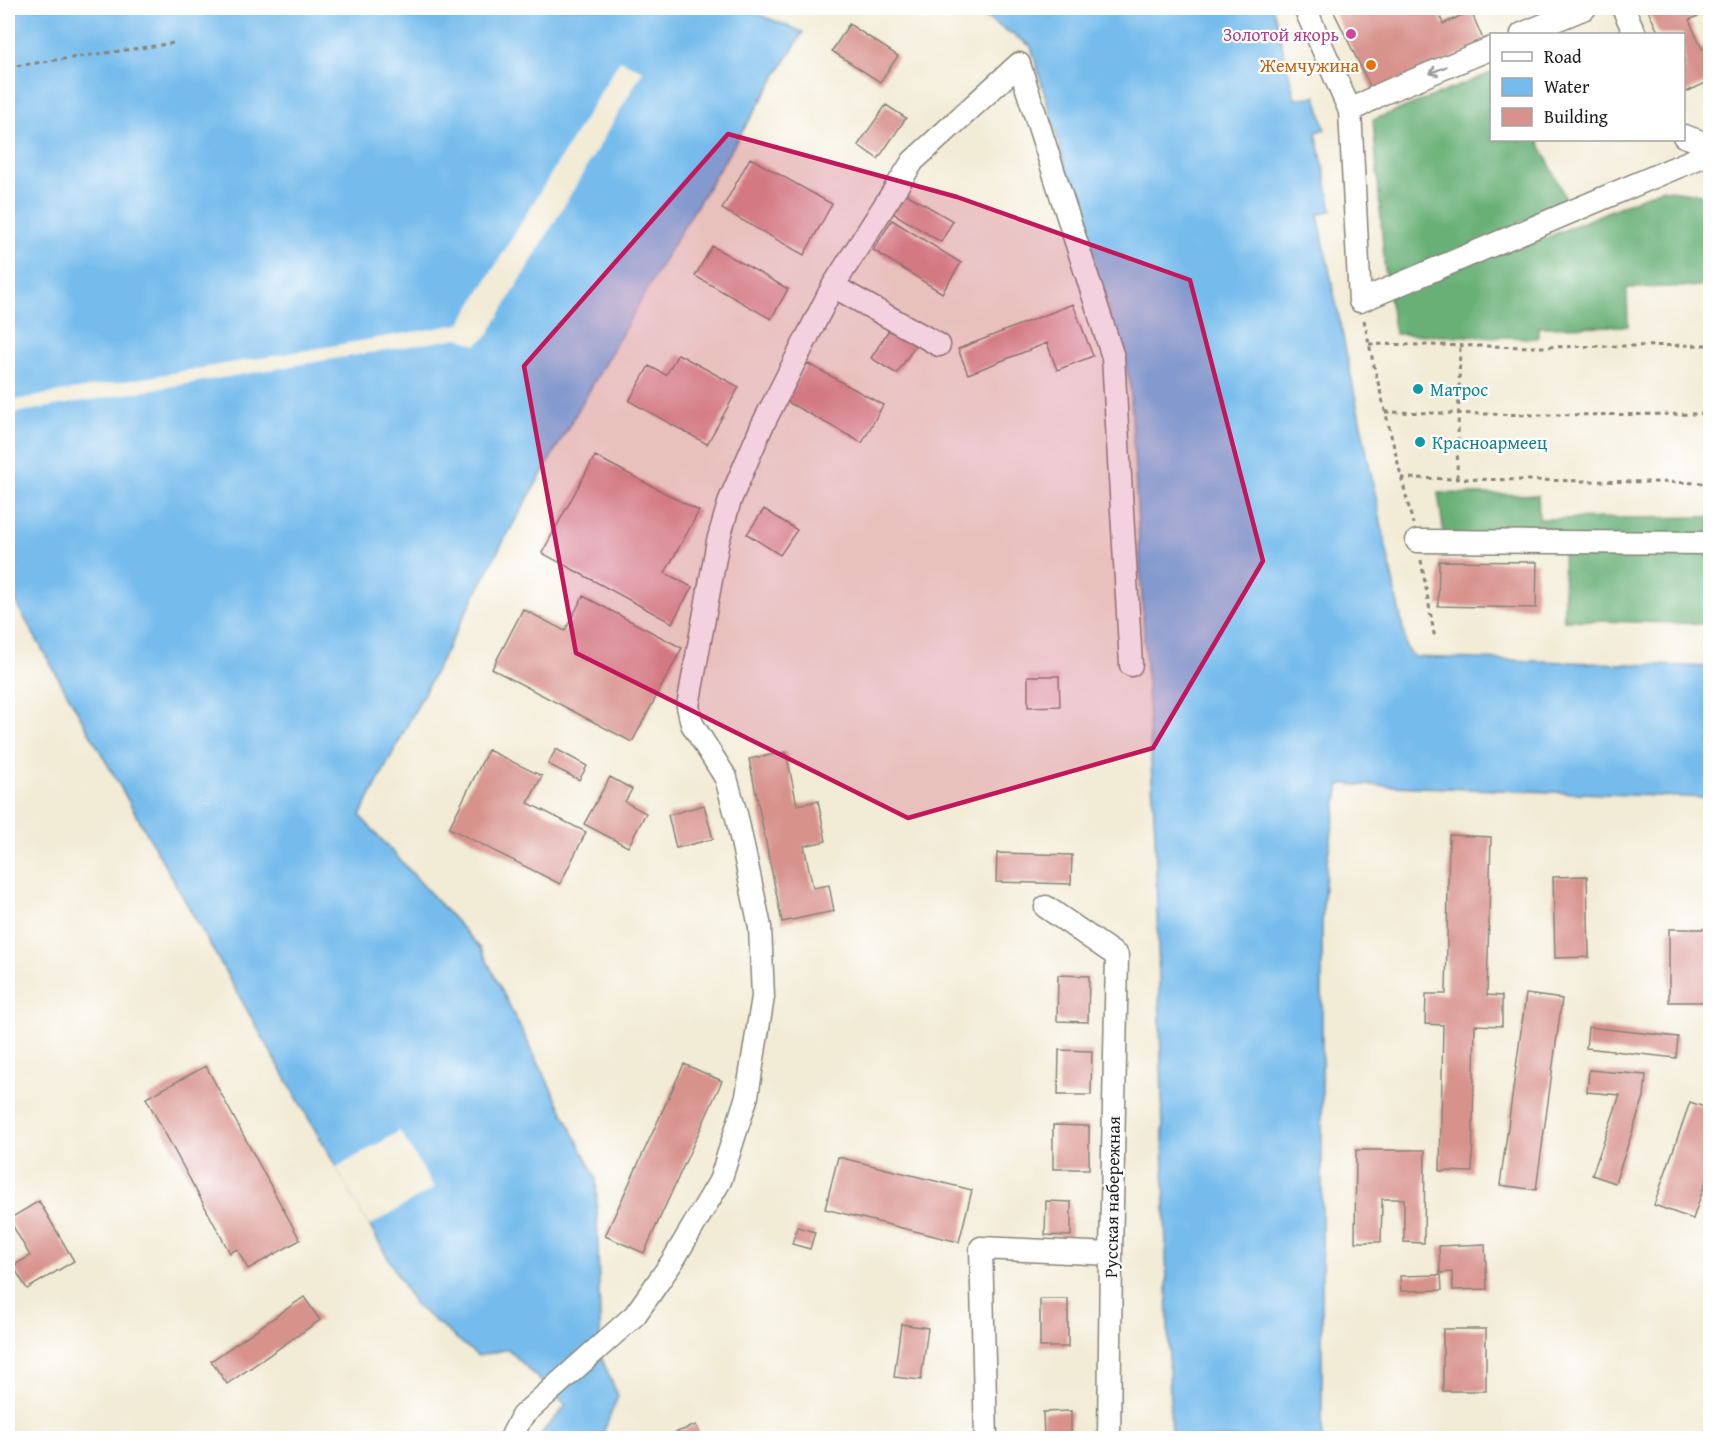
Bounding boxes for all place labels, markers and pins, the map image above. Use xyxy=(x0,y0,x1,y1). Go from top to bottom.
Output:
place label: Золотой якорь xyxy=(1223,21,1339,48)
marker: Золотой якорь xyxy=(1344,27,1358,41)
place label: Жемчужина xyxy=(1259,52,1359,79)
marker: Жемчужина xyxy=(1364,58,1378,72)
place label: Матрос xyxy=(1430,376,1488,403)
marker: Матрос xyxy=(1411,382,1425,396)
place label: Красноармеец xyxy=(1432,429,1547,456)
marker: Красноармеец xyxy=(1413,435,1427,449)

